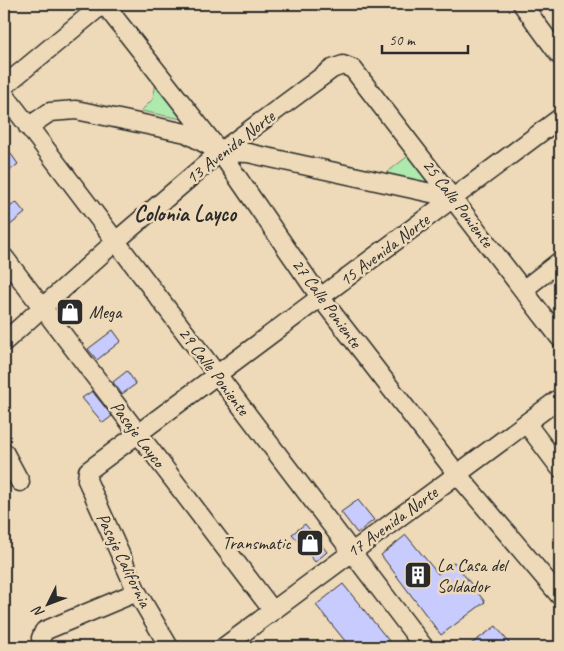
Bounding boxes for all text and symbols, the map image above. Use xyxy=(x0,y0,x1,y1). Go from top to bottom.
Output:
scale bar xyxy=(382,22,468,54)
text: 50 m xyxy=(389,31,416,50)
street label: 13 Avenida Norte xyxy=(181,105,280,189)
street label: 25 Calle Poniente xyxy=(418,154,499,252)
district label: Colonia Layco xyxy=(134,200,238,228)
street label: 15 Avenida Norte xyxy=(335,208,434,291)
street label: 27 Calle Poniente xyxy=(287,254,367,353)
shop icon: Mega xyxy=(55,297,85,327)
place label: Mega xyxy=(89,301,123,323)
street label: 29 Calle Poniente xyxy=(174,322,255,420)
street label: Pasaje Layco xyxy=(106,397,171,473)
street label: 17 Avenida Norte xyxy=(342,481,443,562)
street label: Pasaje California xyxy=(92,509,157,612)
shop icon: Transmatic xyxy=(295,528,325,558)
place label: Transmatic xyxy=(222,532,292,554)
place label: La Casa del Soldador xyxy=(437,554,510,597)
building icon: La Casa del Soldador xyxy=(403,560,433,590)
north arrow xyxy=(22,578,72,628)
text: N xyxy=(28,602,48,621)

